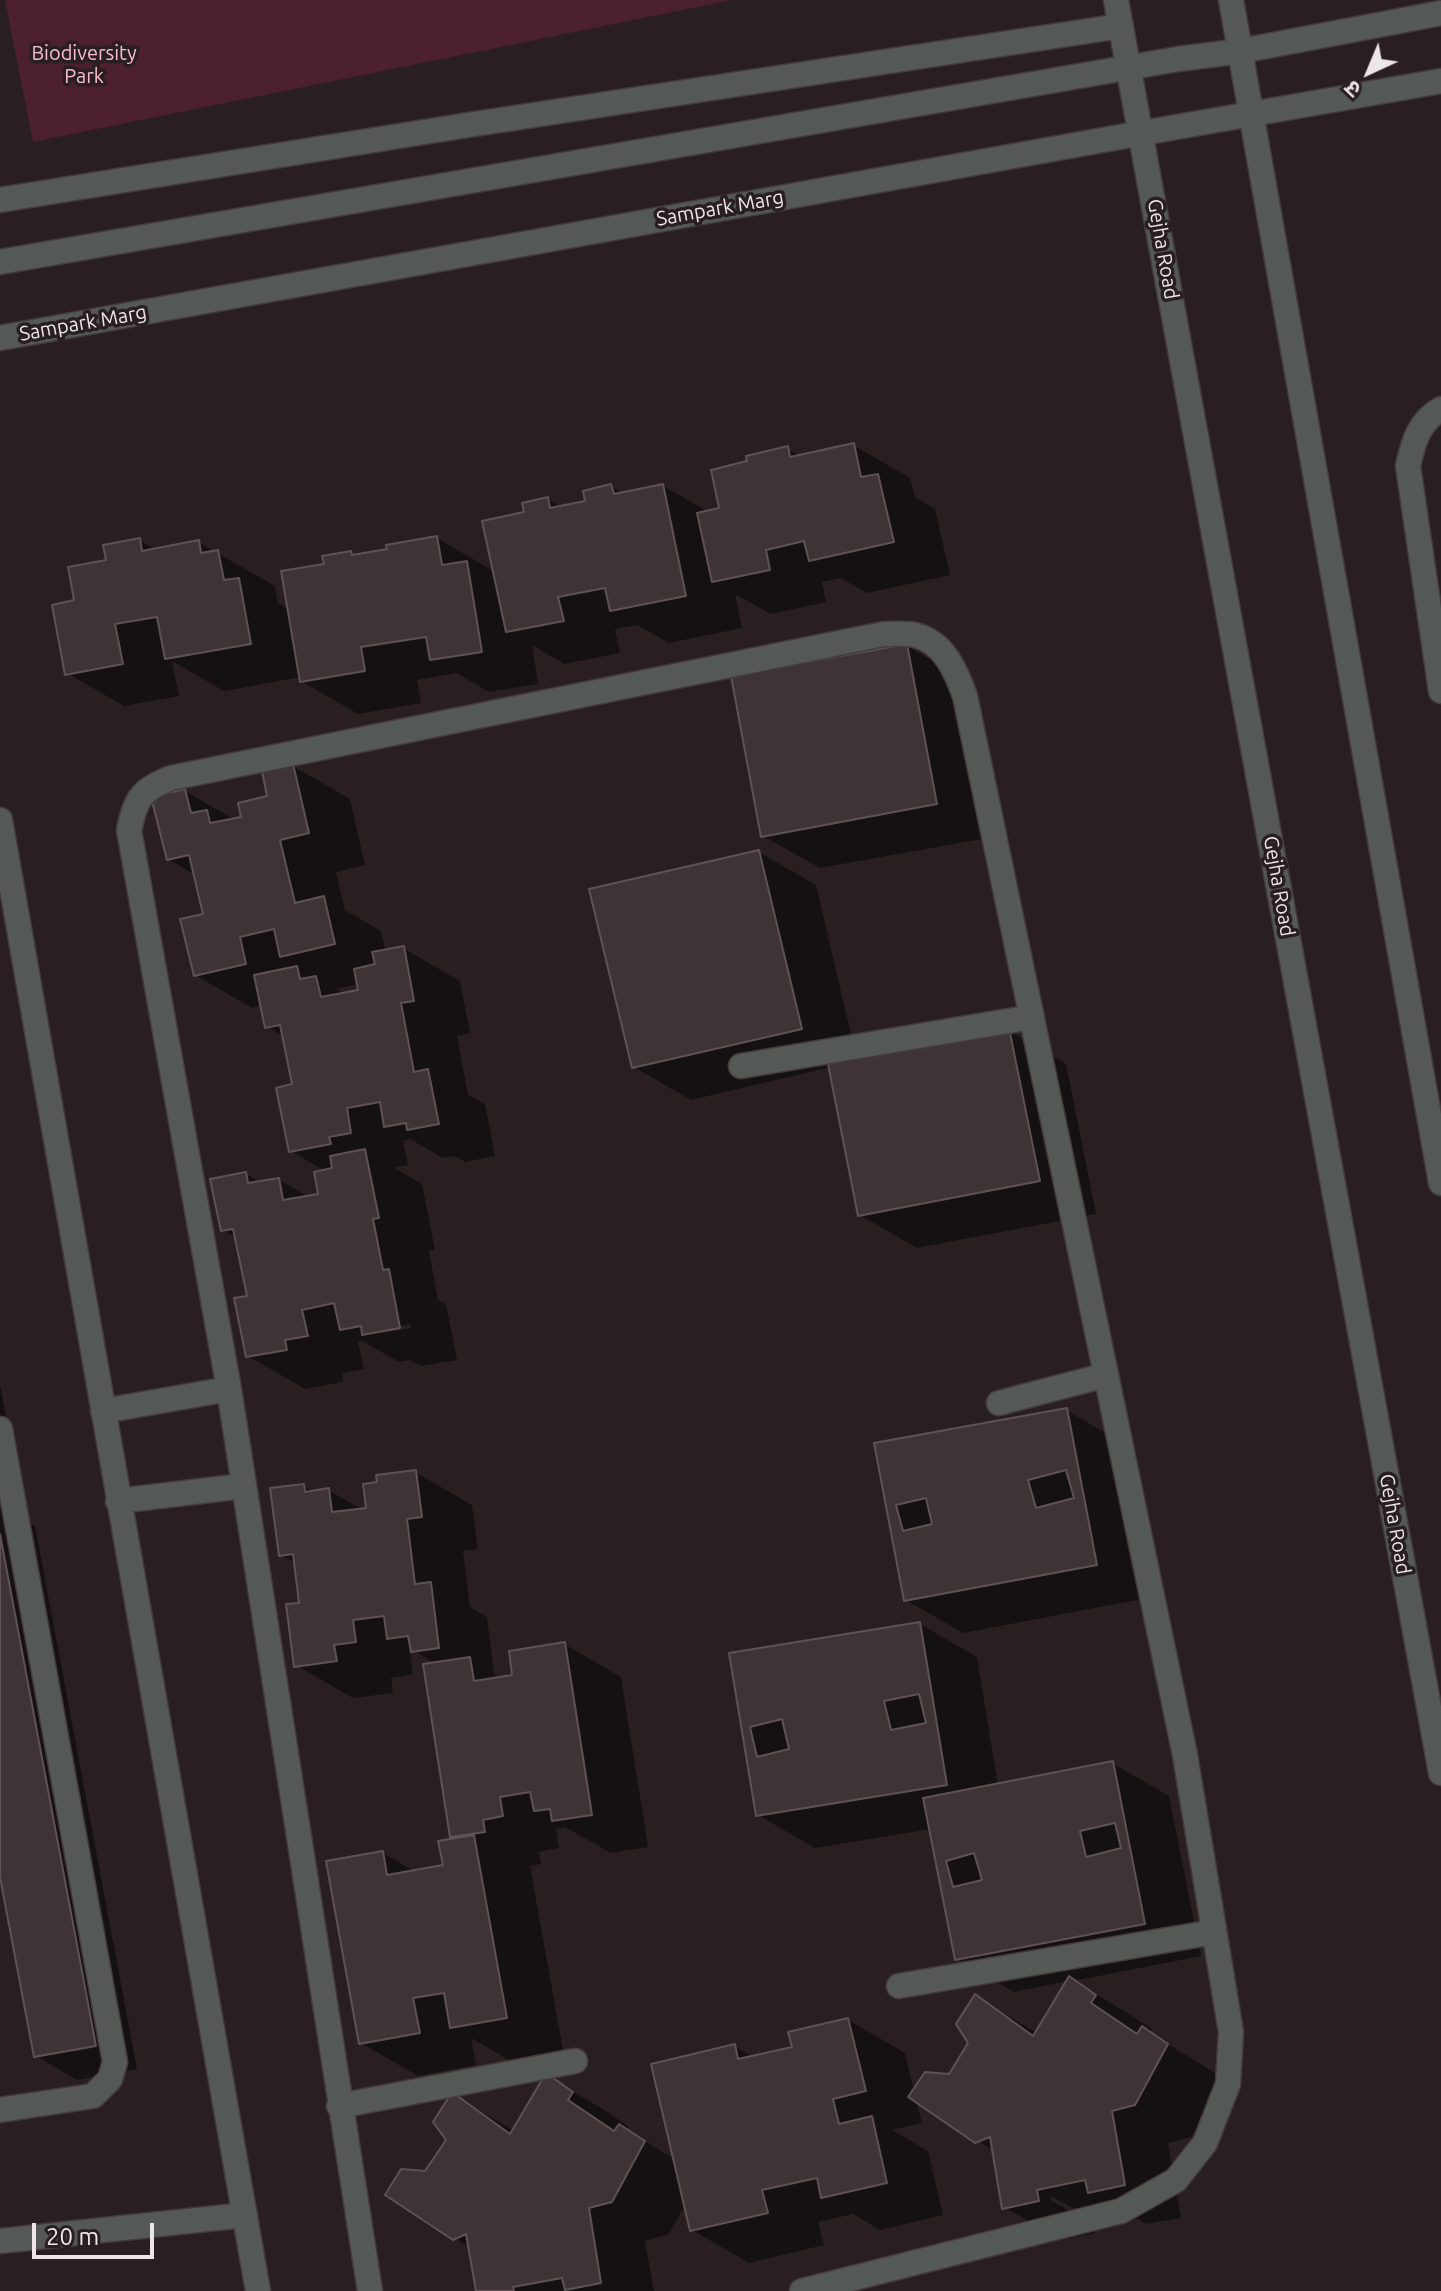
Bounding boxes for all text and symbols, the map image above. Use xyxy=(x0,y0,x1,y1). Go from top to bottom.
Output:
north arrow xyxy=(1329,32,1409,112)
park label: Biodiversity Park xyxy=(31,41,137,88)
text: उ xyxy=(1339,76,1365,103)
street label: Sampark Marg xyxy=(654,185,786,231)
street label: Gejha Road xyxy=(1142,197,1184,301)
street label: Sampark Marg xyxy=(17,300,149,346)
street label: Gejha Road xyxy=(1258,834,1300,938)
street label: Gejha Road xyxy=(1374,1472,1416,1576)
scale bar xyxy=(36,2207,158,2257)
text: 20 m xyxy=(46,2223,99,2250)

